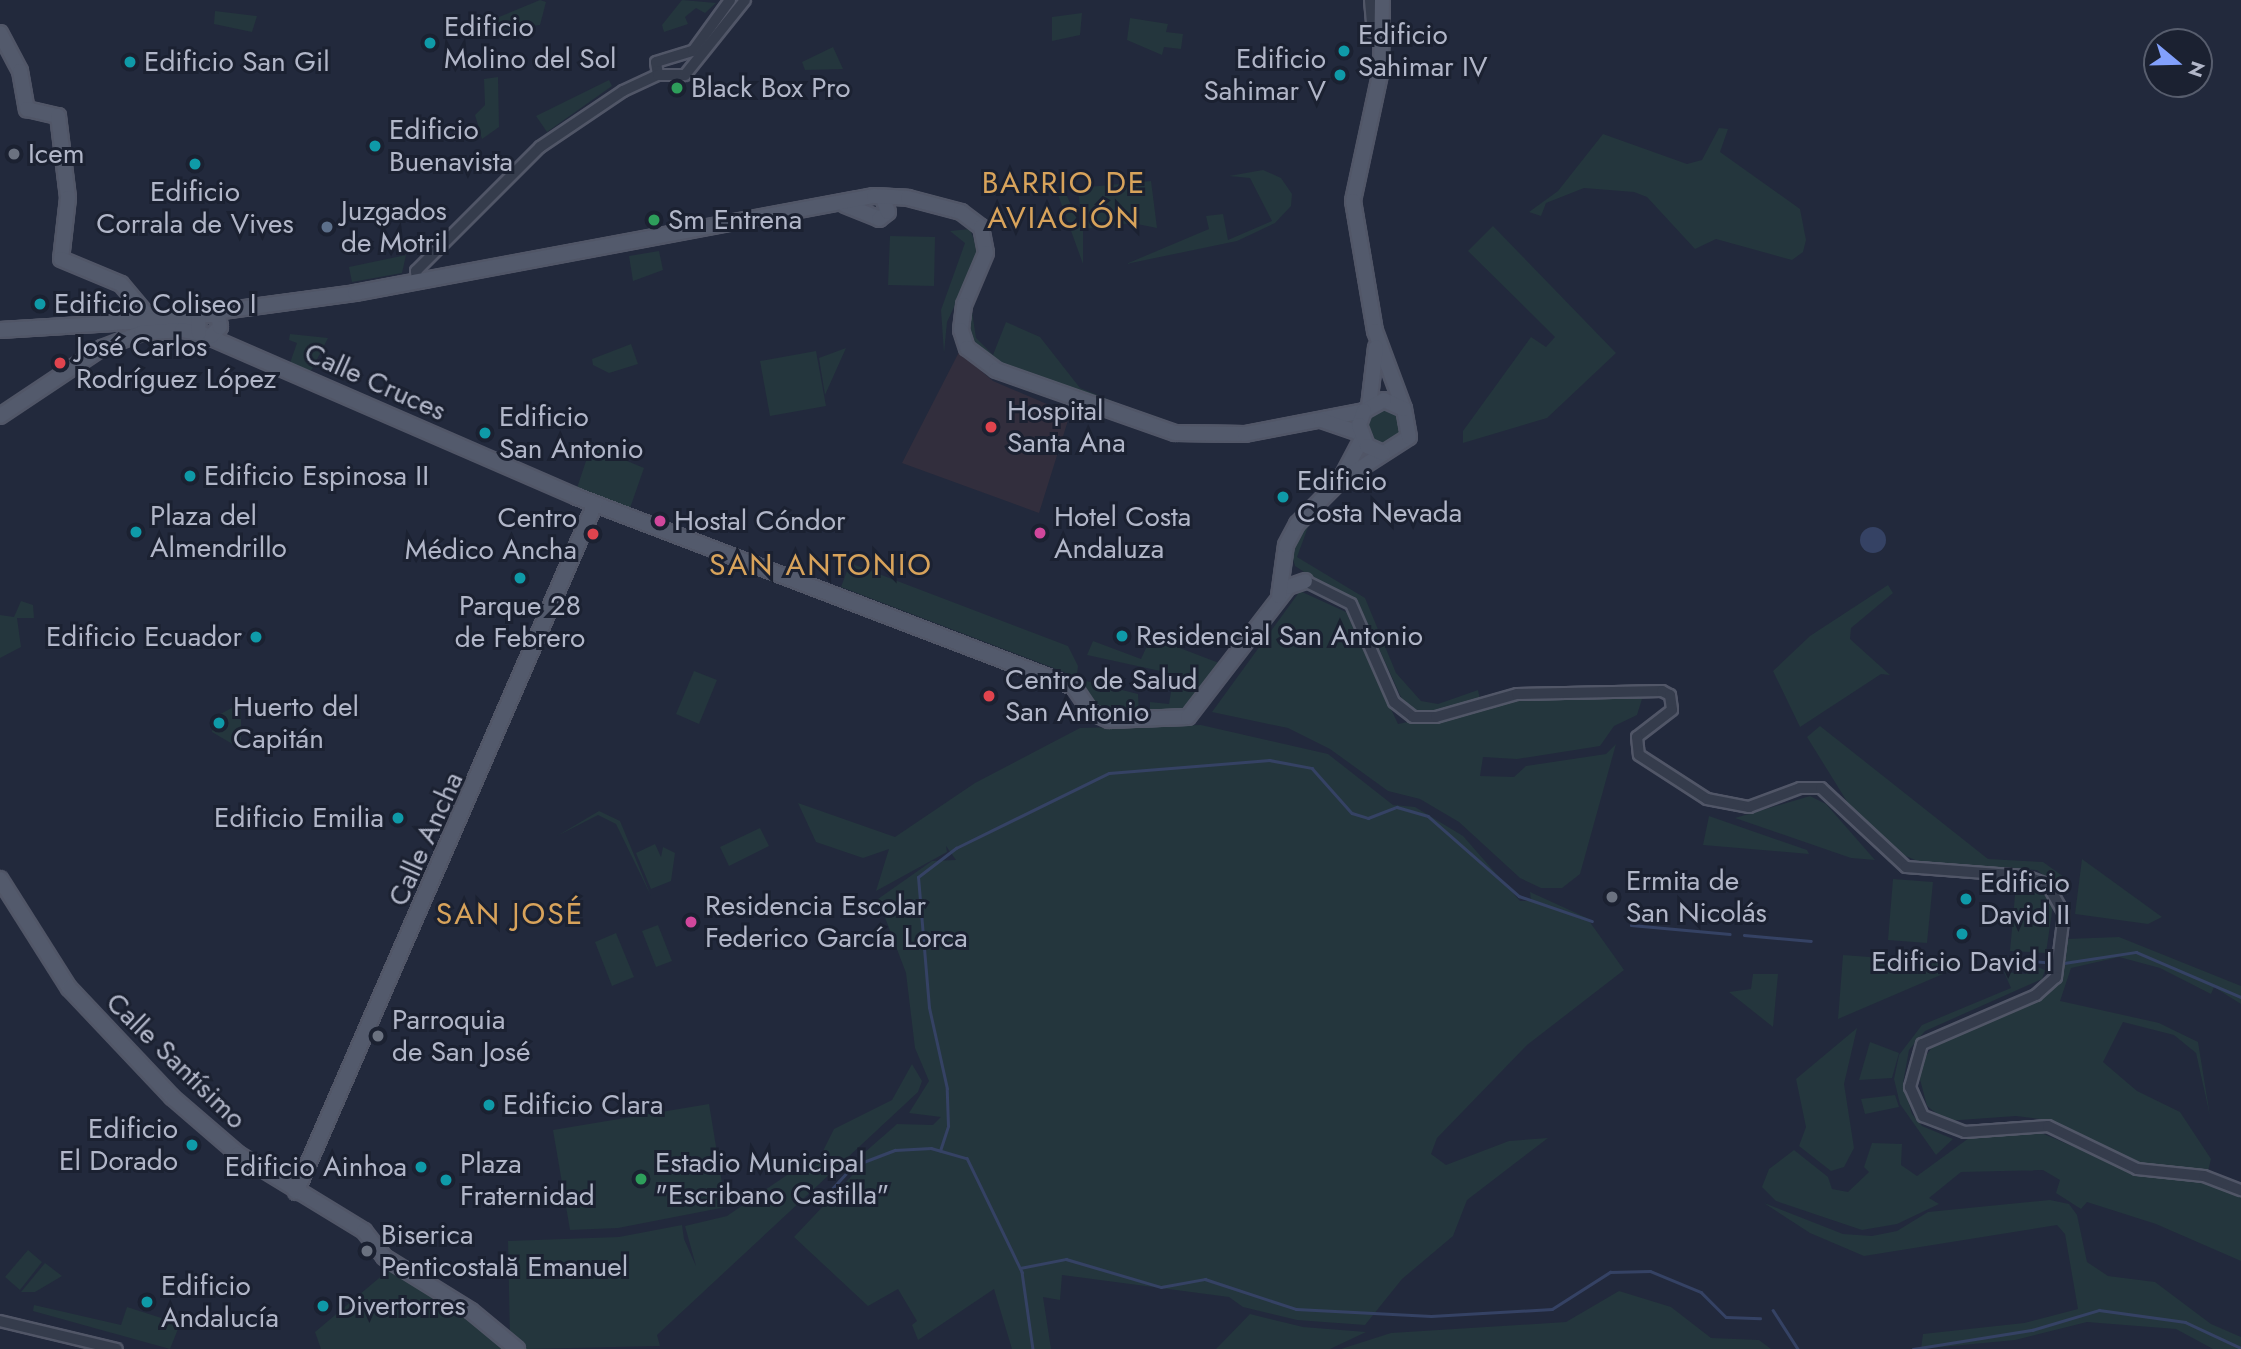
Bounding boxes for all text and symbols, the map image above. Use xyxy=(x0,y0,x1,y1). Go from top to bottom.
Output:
place label: Edificio Molino del Sol xyxy=(444,10,616,76)
place label: Edificio Sahimar IV xyxy=(1358,18,1487,84)
north arrow xyxy=(2143,28,2213,98)
marker: Edificio Molino del Sol xyxy=(422,35,438,51)
place label: Edificio Sahimar V xyxy=(1203,42,1326,108)
marker: Edificio Sahimar IV xyxy=(1336,43,1352,59)
place label: Edificio San Gil xyxy=(144,45,330,79)
marker: Edificio San Gil xyxy=(122,54,138,70)
text: N xyxy=(2181,58,2212,81)
marker: Edificio Sahimar V xyxy=(1332,67,1348,83)
place label: Black Box Pro xyxy=(691,71,851,105)
marker: Black Box Pro xyxy=(669,80,685,96)
place label: Edificio Buenavista xyxy=(389,113,513,179)
place label: Icem xyxy=(28,137,85,171)
marker: Edificio Buenavista xyxy=(367,138,383,154)
marker: Icem xyxy=(6,146,22,162)
marker: Edificio Corrala de Vives xyxy=(187,156,203,172)
district label: BARRIO DE AVIACIÓN xyxy=(983,165,1145,235)
place label: Edificio Corrala de Vives xyxy=(96,175,294,241)
place label: Juzgados de Motril xyxy=(341,194,448,260)
place label: Sm Entrena xyxy=(668,203,802,237)
marker: Sm Entrena xyxy=(646,212,662,228)
marker: Juzgados de Motril xyxy=(319,219,335,235)
place label: Edificio Coliseo I xyxy=(54,287,257,321)
marker: Edificio Coliseo I xyxy=(32,296,48,312)
place label: José Carlos Rodríguez López xyxy=(76,330,276,396)
street label: Calle Cruces xyxy=(299,336,451,428)
marker: José Carlos Rodríguez López xyxy=(50,353,70,373)
place label: Hospital Santa Ana xyxy=(1007,394,1126,460)
place label: Edificio San Antonio xyxy=(499,400,643,466)
marker: Hospital Santa Ana xyxy=(981,417,1001,437)
marker: Edificio San Antonio xyxy=(477,425,493,441)
place label: Edificio Espinosa II xyxy=(204,459,429,493)
place label: Edificio Costa Nevada xyxy=(1297,464,1462,530)
marker: Edificio Espinosa II xyxy=(182,468,198,484)
marker: Edificio Costa Nevada xyxy=(1275,489,1291,505)
place label: Plaza del Almendrillo xyxy=(150,499,287,565)
place label: Hotel Costa Andaluza xyxy=(1054,500,1191,566)
place label: Centro Médico Ancha xyxy=(405,501,577,567)
place label: Hostal Cóndor xyxy=(674,504,846,538)
marker: Hostal Cóndor xyxy=(652,513,668,529)
marker: Plaza del Almendrillo xyxy=(128,524,144,540)
marker: Centro Médico Ancha xyxy=(583,524,603,544)
marker: Hotel Costa Andaluza xyxy=(1032,525,1048,541)
district label: SAN ANTONIO xyxy=(710,547,932,583)
marker: Parque 28 de Febrero xyxy=(512,570,528,586)
place label: Parque 28 de Febrero xyxy=(455,589,585,655)
place label: Residencial San Antonio xyxy=(1136,619,1423,653)
place label: Edificio Ecuador xyxy=(46,620,242,654)
marker: Residencial San Antonio xyxy=(1114,628,1130,644)
marker: Edificio Ecuador xyxy=(248,629,264,645)
place label: Centro de Salud San Antonio xyxy=(1005,663,1198,729)
marker: Centro de Salud San Antonio xyxy=(979,686,999,706)
place label: Huerto del Capitán xyxy=(233,690,359,756)
marker: Huerto del Capitán xyxy=(211,715,227,731)
street label: Calle Ancha xyxy=(382,767,470,911)
place label: Edificio Emilia xyxy=(214,801,384,835)
marker: Edificio Emilia xyxy=(390,810,406,826)
place label: Ermita de San Nicolás xyxy=(1626,864,1767,930)
place label: Edificio David II xyxy=(1980,866,2070,932)
place label: Residencia Escolar Federico García Lorca xyxy=(705,889,968,955)
marker: Ermita de San Nicolás xyxy=(1604,889,1620,905)
marker: Edificio David II xyxy=(1958,891,1974,907)
district label: SAN JOSÉ xyxy=(437,896,583,932)
marker: Residencia Escolar Federico García Lorca xyxy=(683,914,699,930)
marker: Edificio David I xyxy=(1954,926,1970,942)
place label: Edificio David I xyxy=(1871,945,2053,979)
street label: Calle Santísimo xyxy=(99,986,253,1136)
place label: Parroquia de San José xyxy=(392,1003,530,1069)
marker: Parroquia de San José xyxy=(370,1028,386,1044)
place label: Edificio Clara xyxy=(503,1088,663,1122)
marker: Edificio Clara xyxy=(481,1097,497,1113)
place label: Edificio El Dorado xyxy=(59,1112,178,1178)
marker: Edificio El Dorado xyxy=(184,1137,200,1153)
place label: Estadio Municipal "Escribano Castilla" xyxy=(655,1146,889,1212)
place label: Plaza Fraternidad xyxy=(460,1147,595,1213)
place label: Edificio Ainhoa xyxy=(225,1150,407,1184)
marker: Edificio Ainhoa xyxy=(413,1159,429,1175)
marker: Estadio Municipal "Escribano Castilla" xyxy=(633,1171,649,1187)
marker: Plaza Fraternidad xyxy=(438,1172,454,1188)
place label: Biserica Penticostală Emanuel xyxy=(381,1218,628,1284)
marker: Biserica Penticostală Emanuel xyxy=(359,1243,375,1259)
place label: Edificio Andalucía xyxy=(161,1269,279,1335)
place label: Divertorres xyxy=(337,1289,466,1323)
marker: Edificio Andalucía xyxy=(139,1294,155,1310)
marker: Divertorres xyxy=(315,1298,331,1314)

